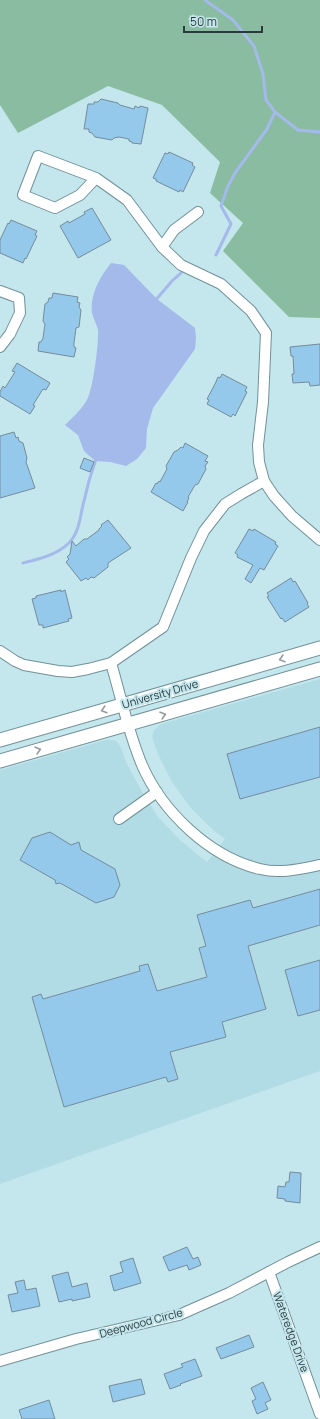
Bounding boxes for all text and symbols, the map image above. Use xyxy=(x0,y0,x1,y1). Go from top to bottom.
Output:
scale bar xyxy=(184,8,262,34)
text: 50 m xyxy=(190,13,217,30)
one-way arrow xyxy=(279,654,286,663)
street label: University Drive xyxy=(120,675,200,712)
one-way arrow xyxy=(100,705,107,714)
one-way arrow xyxy=(159,711,166,719)
one-way arrow xyxy=(34,746,41,755)
street label: Wateredge Drive xyxy=(270,1290,313,1374)
street label: Deepwood Circle xyxy=(98,1304,185,1341)

